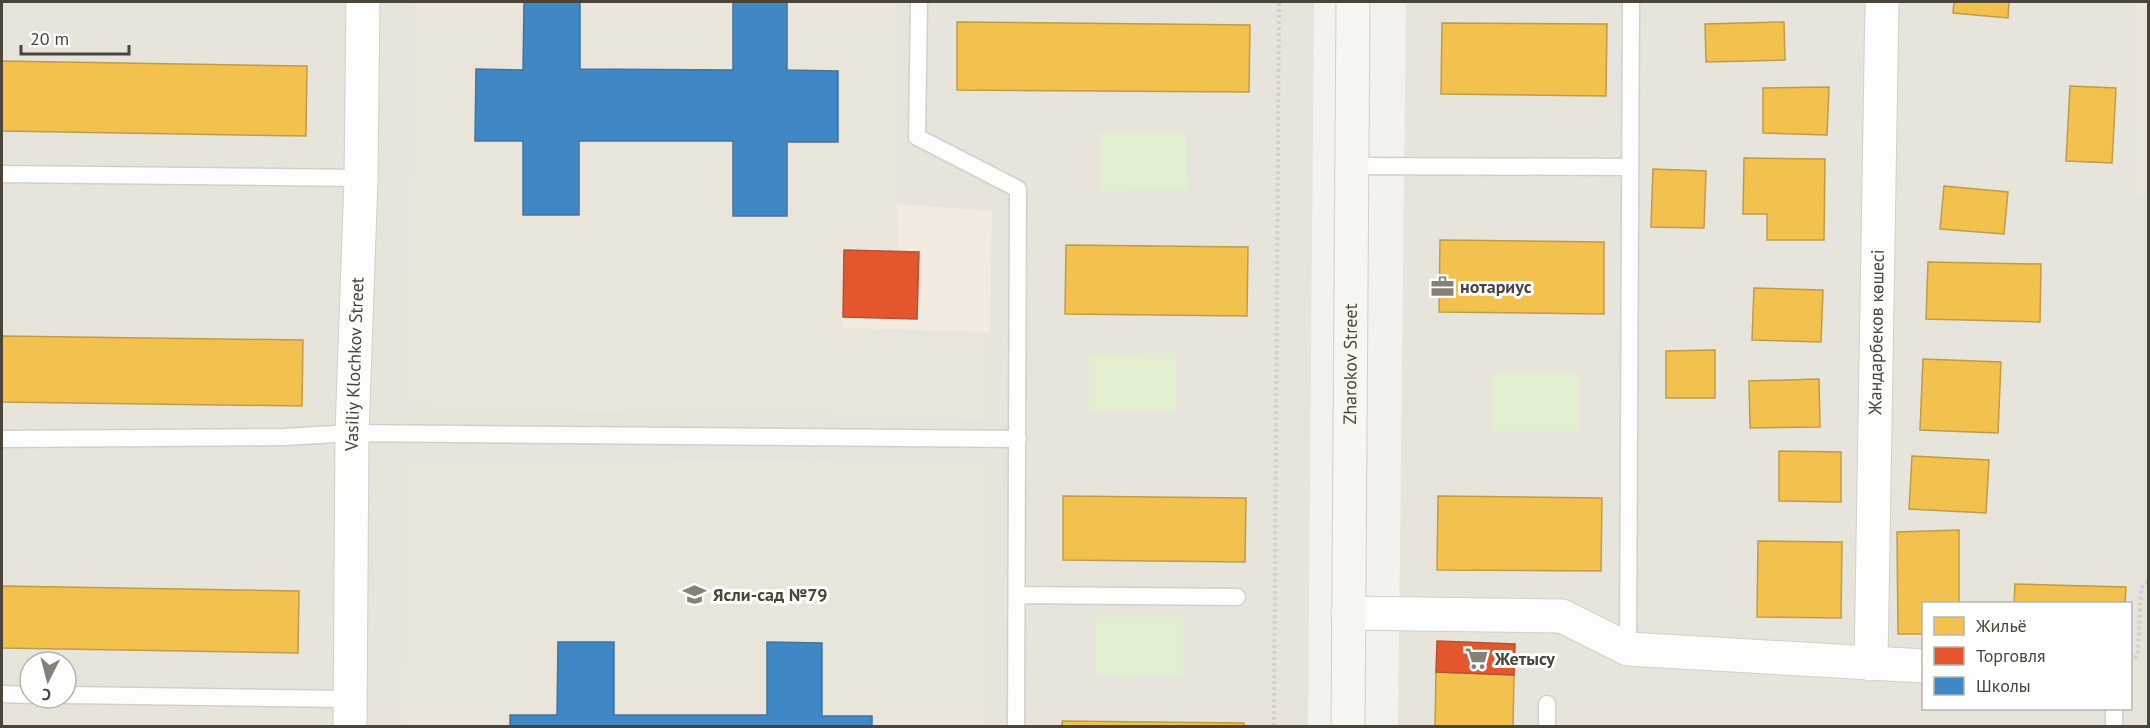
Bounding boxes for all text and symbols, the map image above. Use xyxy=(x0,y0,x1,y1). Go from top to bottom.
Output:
scale bar xyxy=(21,18,129,56)
text: 20 m xyxy=(30,27,69,50)
street label: Жандарбеков көшесі xyxy=(1863,249,1889,416)
office icon: нотариус xyxy=(1429,274,1455,300)
place label: нотариус xyxy=(1460,275,1532,298)
street label: Vasiliy Klochkov Street xyxy=(340,277,368,452)
street label: Zharokov Street xyxy=(1338,303,1362,425)
school or university icon: Ясли-сад №79 xyxy=(682,582,708,608)
place label: Ясли-сад №79 xyxy=(713,583,828,606)
legend xyxy=(1922,602,2132,710)
text: Жильё xyxy=(1975,614,2027,637)
text: Торговля xyxy=(1976,644,2046,667)
supermarket icon: Жетысу xyxy=(1464,646,1490,672)
place label: Жетысу xyxy=(1494,647,1555,670)
north arrow xyxy=(18,650,78,710)
text: Школы xyxy=(1976,674,2031,697)
text: С xyxy=(41,684,52,705)

